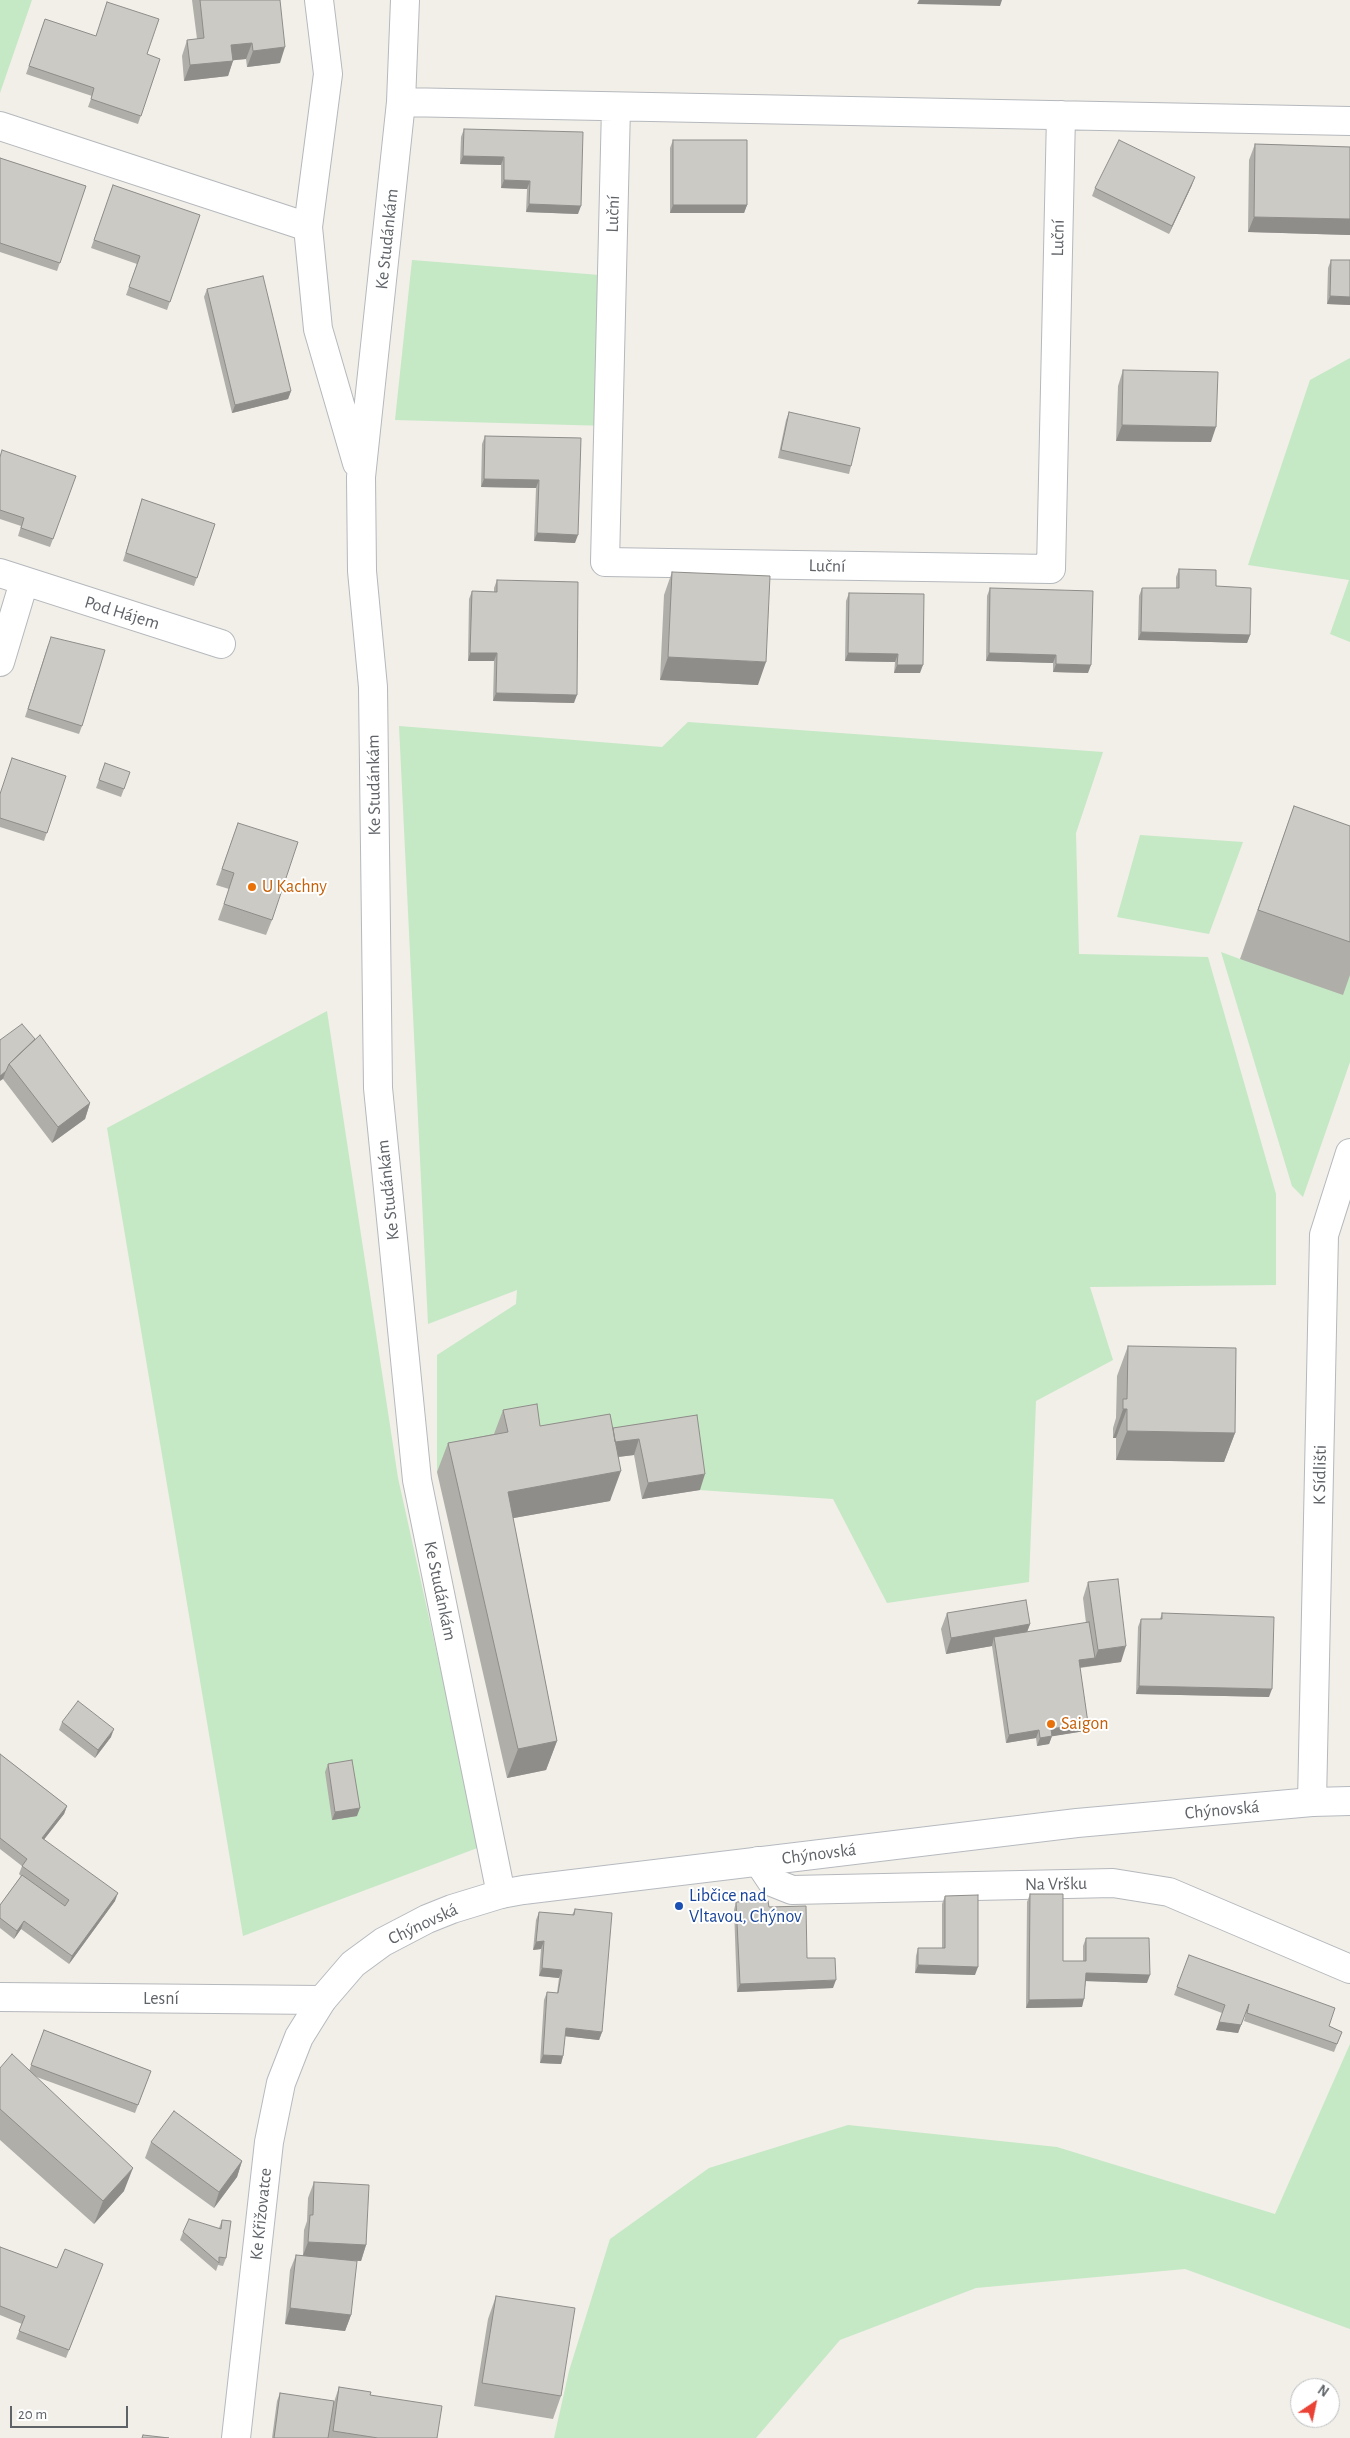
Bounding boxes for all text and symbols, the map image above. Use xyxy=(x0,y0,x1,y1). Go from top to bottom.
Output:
street label: Ke Studánkám xyxy=(371,188,403,290)
street label: Luční xyxy=(602,195,624,233)
street label: Luční xyxy=(1047,219,1069,257)
street label: Luční xyxy=(808,555,846,577)
street label: Pod Hájem xyxy=(82,591,162,635)
street label: Ke Studánkám xyxy=(362,734,386,836)
place label: U Kachny xyxy=(262,876,327,898)
marker: U Kachny xyxy=(246,881,258,893)
street label: Ke Studánkám xyxy=(372,1139,404,1241)
street label: K Sídlišti xyxy=(1309,1445,1331,1505)
street label: Ke Studánkám xyxy=(419,1539,461,1643)
place label: Saigon xyxy=(1061,1713,1109,1735)
marker: Saigon xyxy=(1045,1718,1057,1730)
street label: Chýnovská xyxy=(1184,1796,1260,1824)
street label: Chýnovská xyxy=(781,1839,857,1869)
street label: Na Vršku xyxy=(1025,1873,1087,1895)
place label: Libčice nad Vltavou, Chýnov xyxy=(689,1885,802,1928)
street label: Chýnovská xyxy=(385,1898,461,1950)
marker: Libčice nad Vltavou, Chýnov xyxy=(673,1900,685,1912)
street label: Lesní xyxy=(143,1988,179,2010)
street label: Ke Křižovatce xyxy=(245,2167,277,2261)
north arrow xyxy=(1290,2378,1340,2428)
text: N xyxy=(1315,2383,1331,2400)
scale bar xyxy=(12,2396,130,2428)
text: 20 m xyxy=(18,2407,47,2422)

